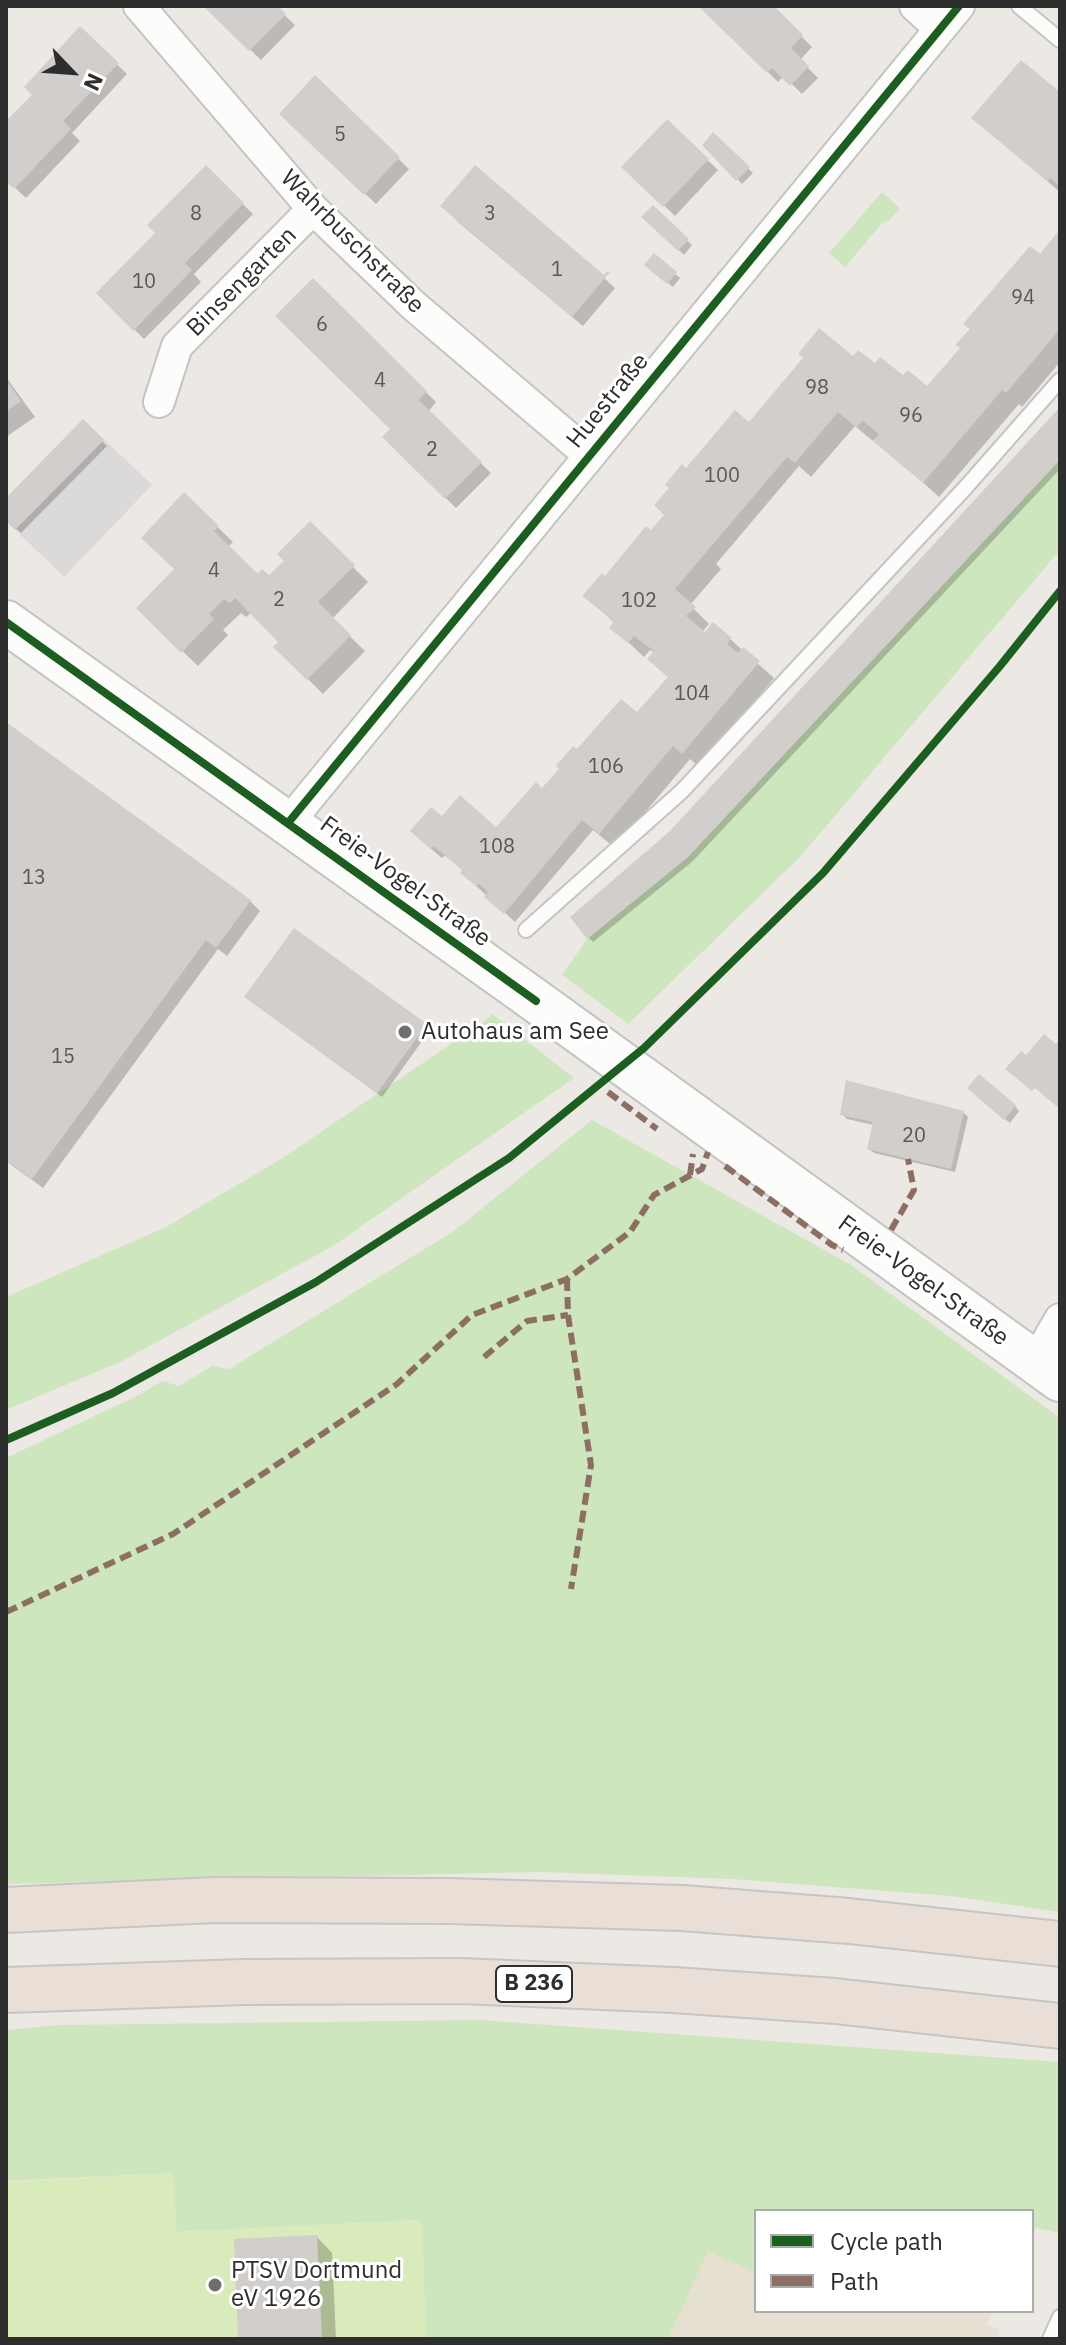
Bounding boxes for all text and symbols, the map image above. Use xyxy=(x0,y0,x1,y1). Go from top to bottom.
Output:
north arrow xyxy=(32,32,112,112)
text: N xyxy=(78,69,111,96)
house number: 5 xyxy=(334,123,346,147)
street label: Wahrbuschstraße xyxy=(274,164,430,320)
house number: 8 xyxy=(190,202,202,226)
house number: 3 xyxy=(484,202,496,226)
street label: Binsengarten xyxy=(181,221,303,343)
house number: 1 xyxy=(551,258,563,282)
house number: 10 xyxy=(132,270,156,294)
house number: 94 xyxy=(1011,286,1035,310)
house number: 6 xyxy=(316,313,328,337)
street label: Huestraße xyxy=(561,348,655,454)
house number: 4 xyxy=(374,369,386,393)
house number: 98 xyxy=(805,376,829,400)
house number: 96 xyxy=(899,404,923,428)
house number: 2 xyxy=(426,438,438,462)
house number: 100 xyxy=(704,464,740,488)
house number: 4 xyxy=(208,559,220,583)
house number: 2 xyxy=(273,588,285,612)
house number: 102 xyxy=(621,589,657,613)
house number: 104 xyxy=(674,682,710,706)
house number: 106 xyxy=(588,755,624,779)
street label: Freie-Vogel-Straße xyxy=(314,810,496,954)
house number: 108 xyxy=(479,835,515,859)
house number: 13 xyxy=(22,866,46,890)
place label: Autohaus am See xyxy=(421,1018,609,1046)
marker: Autohaus am See xyxy=(396,1023,414,1041)
house number: 15 xyxy=(51,1045,75,1069)
house number: 20 xyxy=(902,1124,926,1148)
street label: Freie-Vogel-Straße xyxy=(832,1209,1014,1353)
road number: B 236 xyxy=(496,1966,572,2002)
legend xyxy=(754,2209,1034,2313)
text: Cycle path xyxy=(830,2225,943,2257)
place label: PTSV Dortmund eV 1926 xyxy=(231,2257,402,2313)
text: Path xyxy=(830,2265,879,2297)
marker: PTSV Dortmund eV 1926 xyxy=(206,2276,224,2294)

